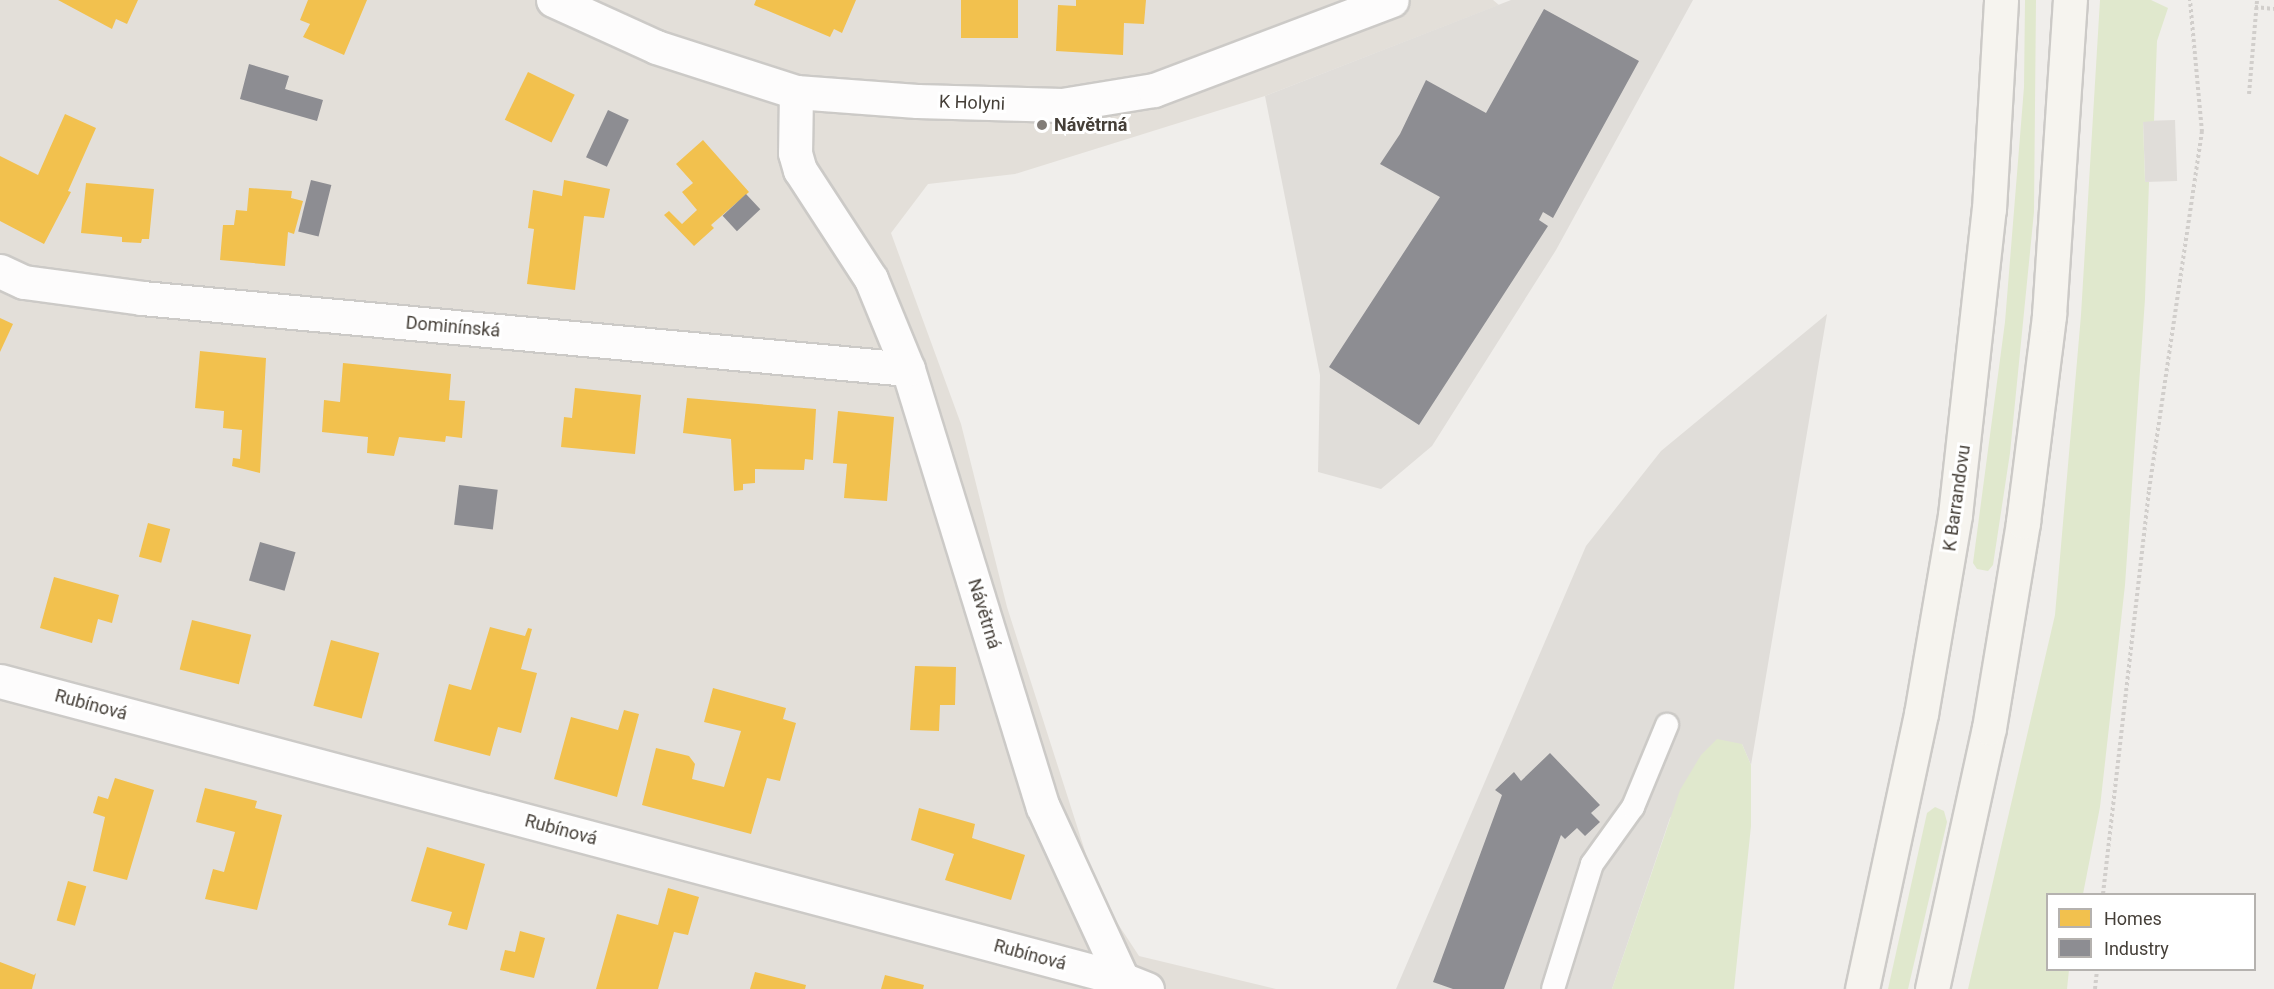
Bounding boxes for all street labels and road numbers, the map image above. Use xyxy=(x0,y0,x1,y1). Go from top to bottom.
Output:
street label: K Holyni xyxy=(939,91,1005,115)
street label: Dominínská xyxy=(405,312,501,342)
street label: K Barrandovu xyxy=(1939,443,1975,553)
street label: Návětrná xyxy=(963,576,1005,652)
street label: Rubínová xyxy=(52,685,130,725)
street label: Rubínová xyxy=(522,810,600,850)
street label: Rubínová xyxy=(991,935,1069,975)

